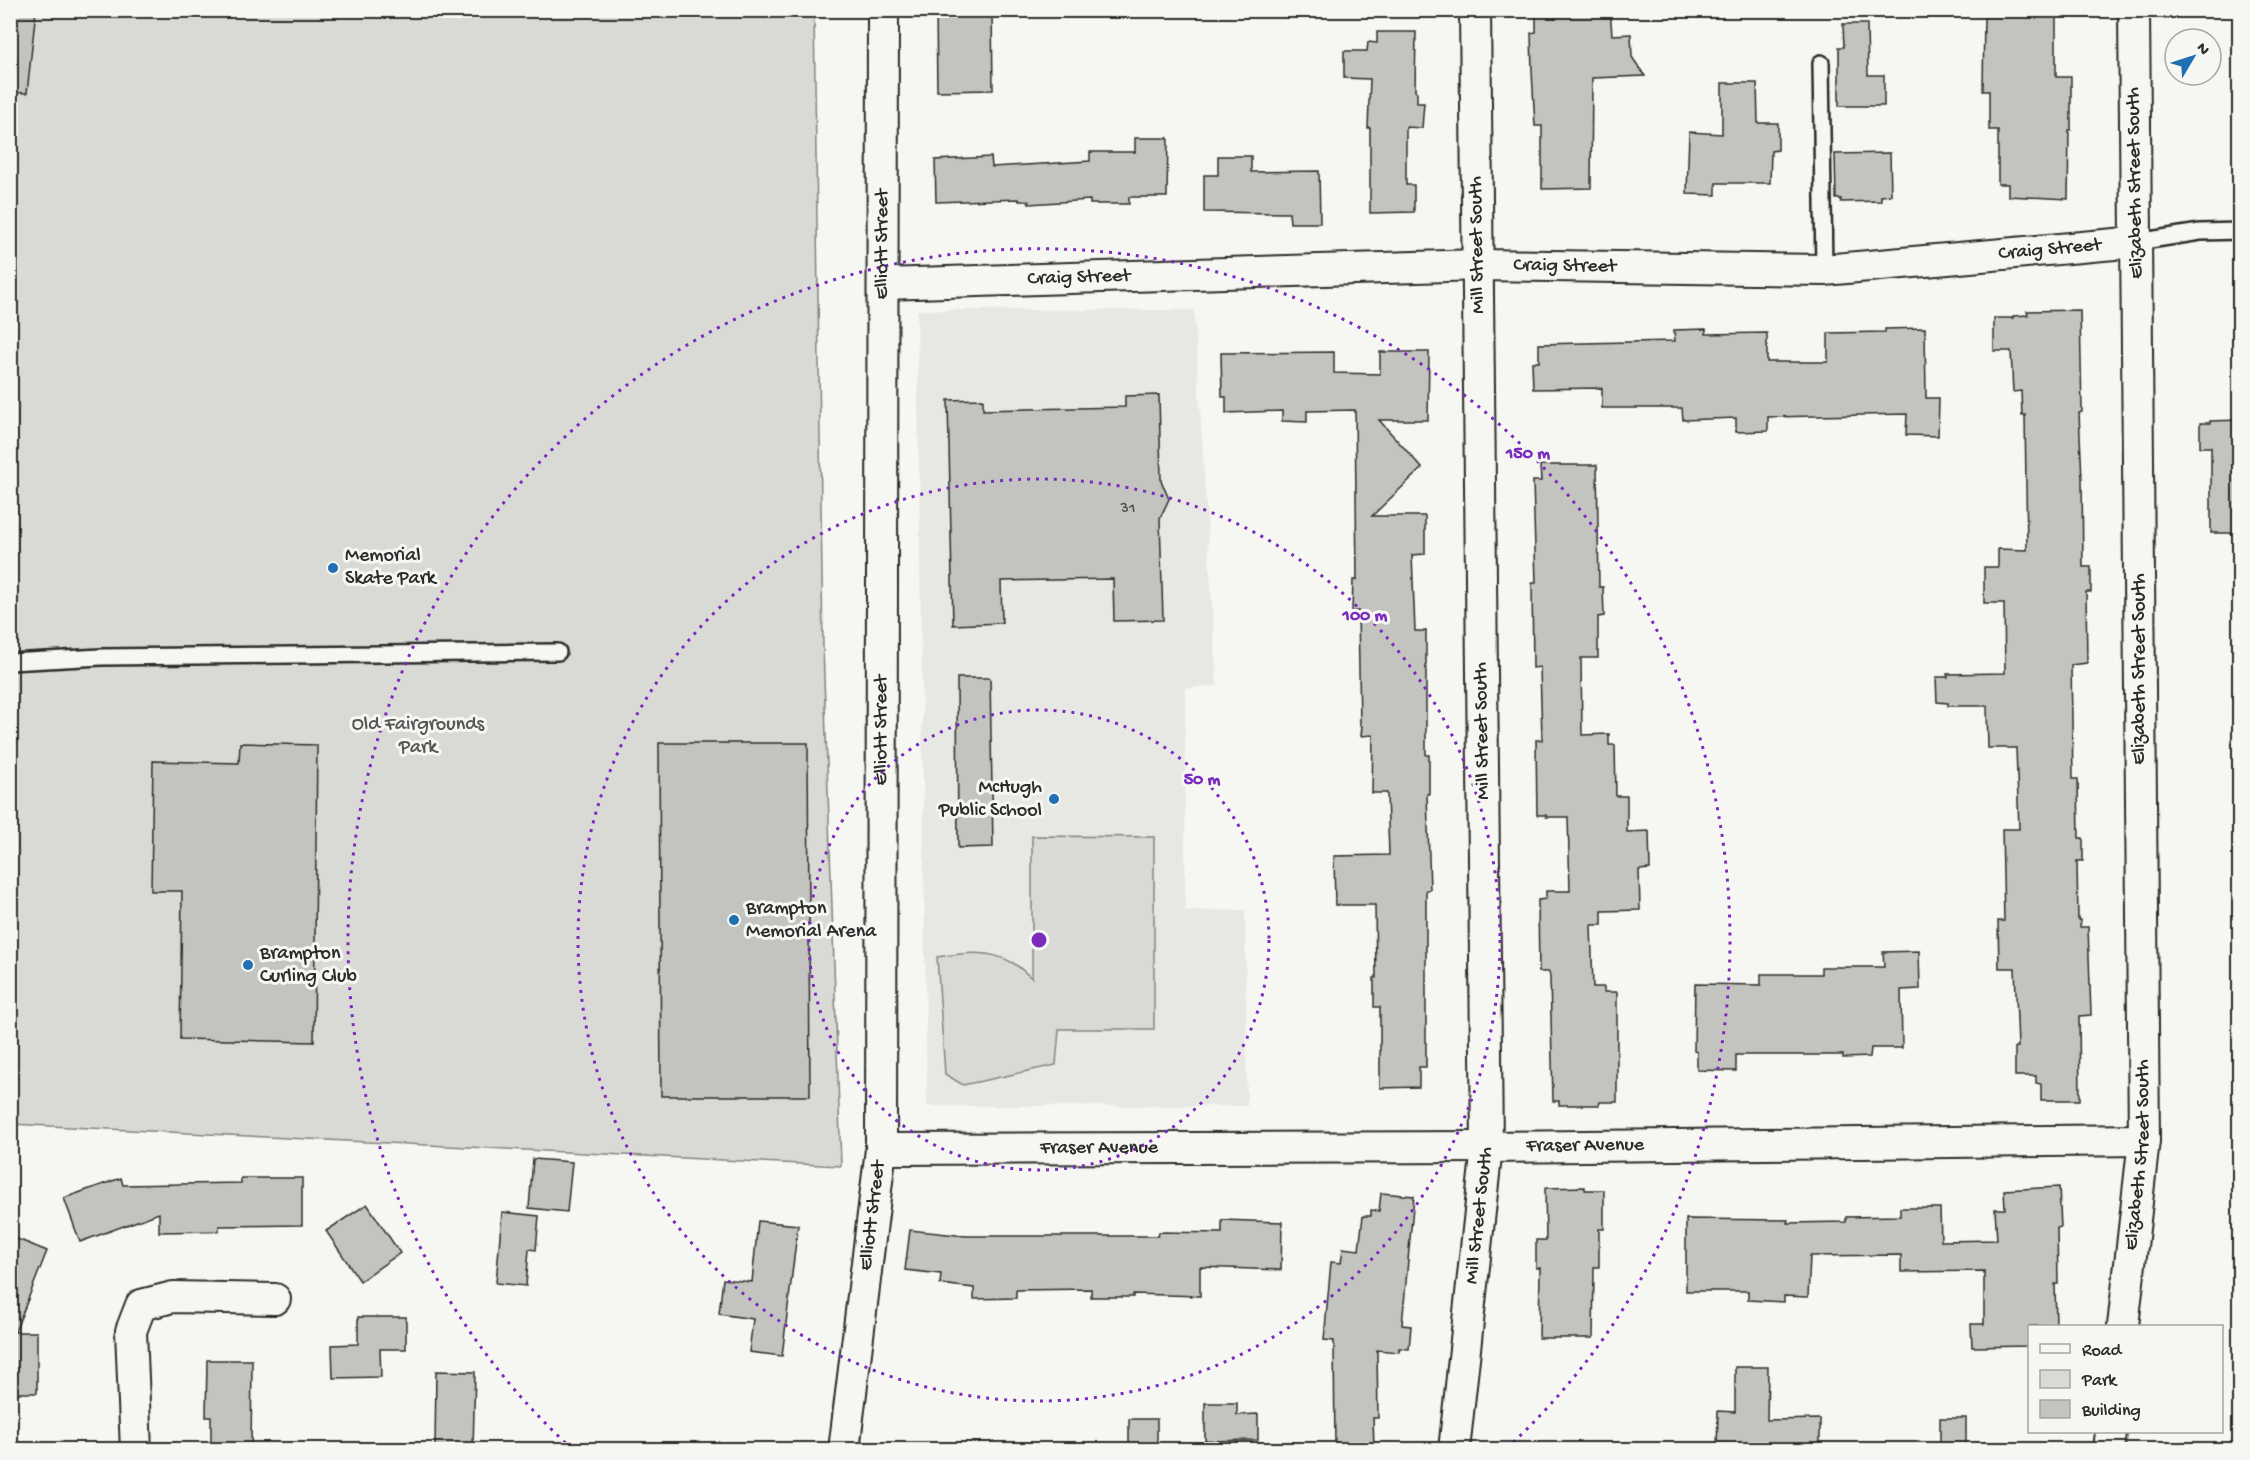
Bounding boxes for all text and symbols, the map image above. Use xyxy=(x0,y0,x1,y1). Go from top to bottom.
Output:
north arrow xyxy=(2163,27,2223,87)
text: N xyxy=(2191,40,2213,60)
street label: Elizabeth Street South xyxy=(2123,87,2149,279)
street label: Mill Street South xyxy=(1465,176,1491,314)
street label: Elliott Street xyxy=(871,187,894,300)
street label: Craig Street xyxy=(1997,234,2104,266)
street label: Craig Street xyxy=(1513,254,1618,279)
street label: Craig Street xyxy=(1027,265,1133,291)
text: 150 m xyxy=(1505,444,1550,465)
house number: 31 xyxy=(1120,500,1135,519)
place label: Memorial Skate Park xyxy=(345,545,438,591)
marker: Memorial Skate Park xyxy=(326,561,340,575)
street label: Elizabeth Street South xyxy=(2129,573,2152,765)
text: 100 m xyxy=(1342,606,1388,627)
street label: Mill Street South xyxy=(1470,662,1496,800)
street label: Elliott Street xyxy=(870,673,893,786)
park label: Old Fairgrounds Park xyxy=(352,714,485,760)
text: 50 m xyxy=(1184,770,1221,791)
place label: McHugh Public School xyxy=(938,777,1042,823)
marker: McHugh Public School xyxy=(1047,792,1061,806)
place label: Brampton Memorial Arena xyxy=(745,898,877,944)
marker: Brampton Memorial Arena xyxy=(727,913,741,927)
centre of rings xyxy=(1029,930,1049,950)
place label: Brampton Curling Club xyxy=(259,943,357,989)
marker: Brampton Curling Club xyxy=(241,958,255,972)
street label: Elizabeth Street South xyxy=(2120,1059,2156,1252)
street label: Fraser Avenue xyxy=(1525,1134,1645,1158)
street label: Fraser Avenue xyxy=(1039,1137,1159,1160)
street label: Mill Street South xyxy=(1461,1145,1498,1285)
street label: Elliott Street xyxy=(855,1158,891,1272)
legend xyxy=(2028,1325,2223,1433)
text: Road xyxy=(2082,1341,2123,1362)
text: Park xyxy=(2081,1371,2118,1392)
text: Building xyxy=(2081,1401,2141,1422)

